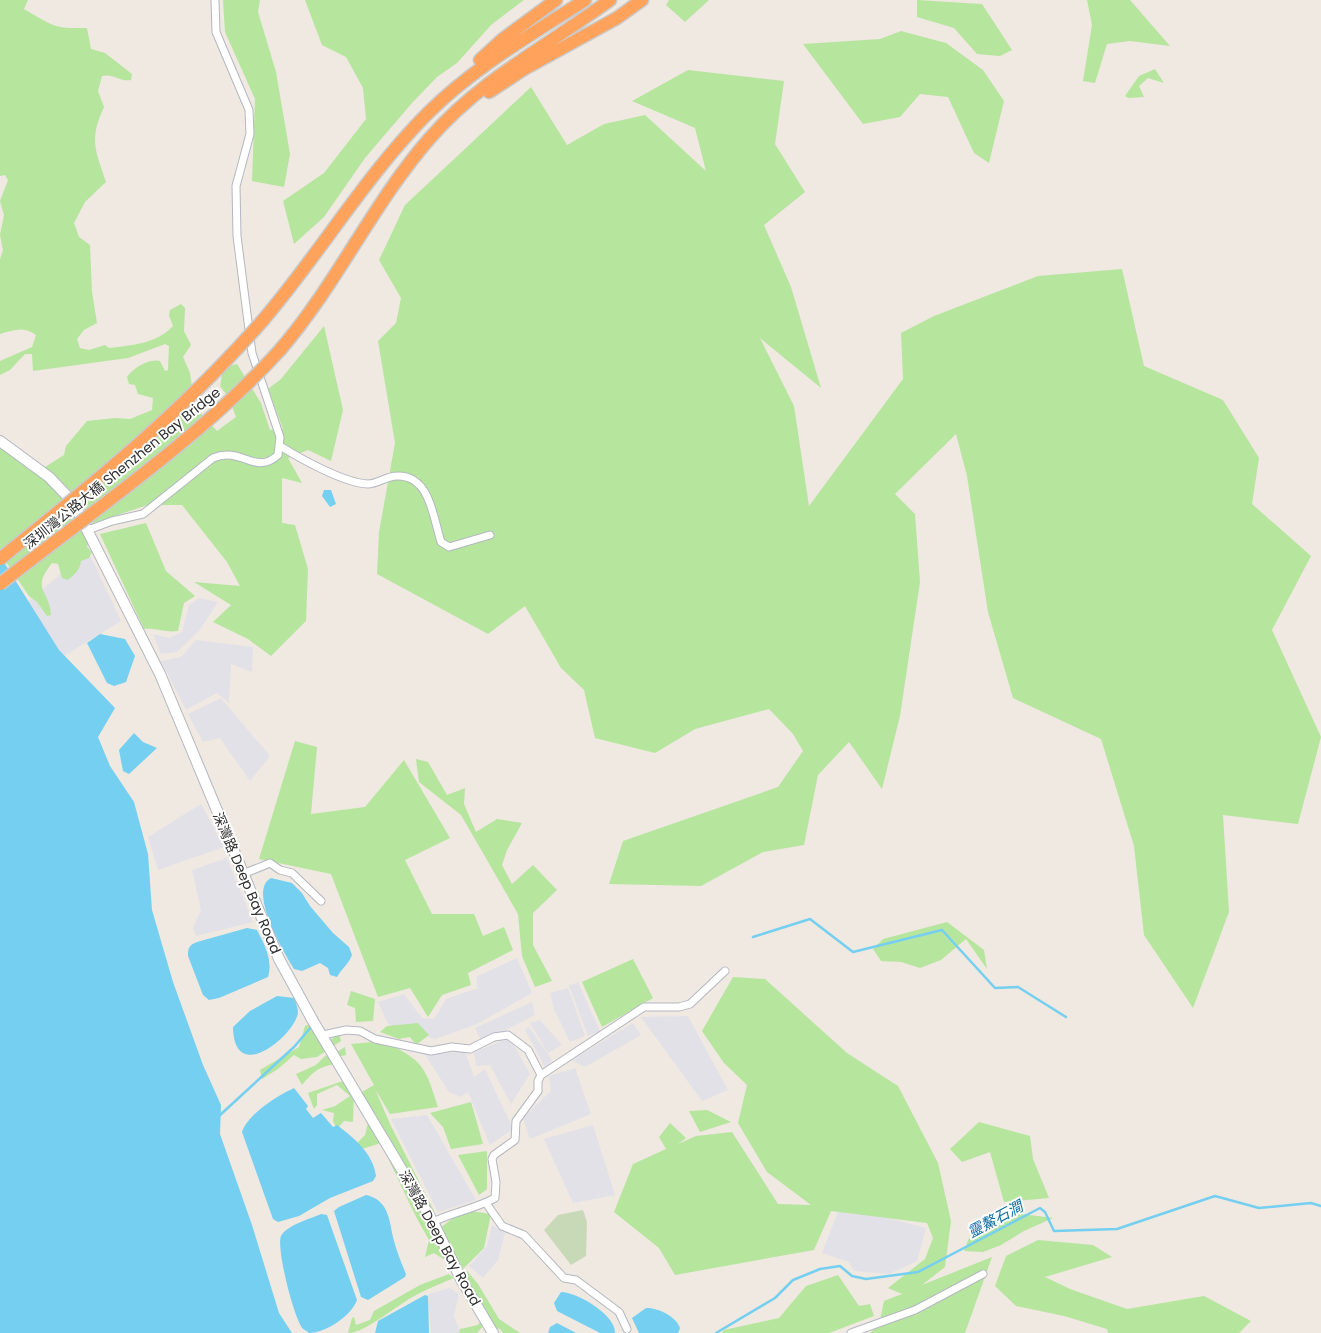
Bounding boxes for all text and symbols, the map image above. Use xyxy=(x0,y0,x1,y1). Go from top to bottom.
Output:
street label: 深圳灣公路大橋 Shenzhen Bay Bridge xyxy=(19,382,225,554)
street label: 深灣路 Deep Bay Road xyxy=(208,809,286,957)
street label: 深灣路 Deep Bay Road xyxy=(394,1167,486,1309)
water label: 靈鰲石澗 xyxy=(964,1195,1028,1242)

